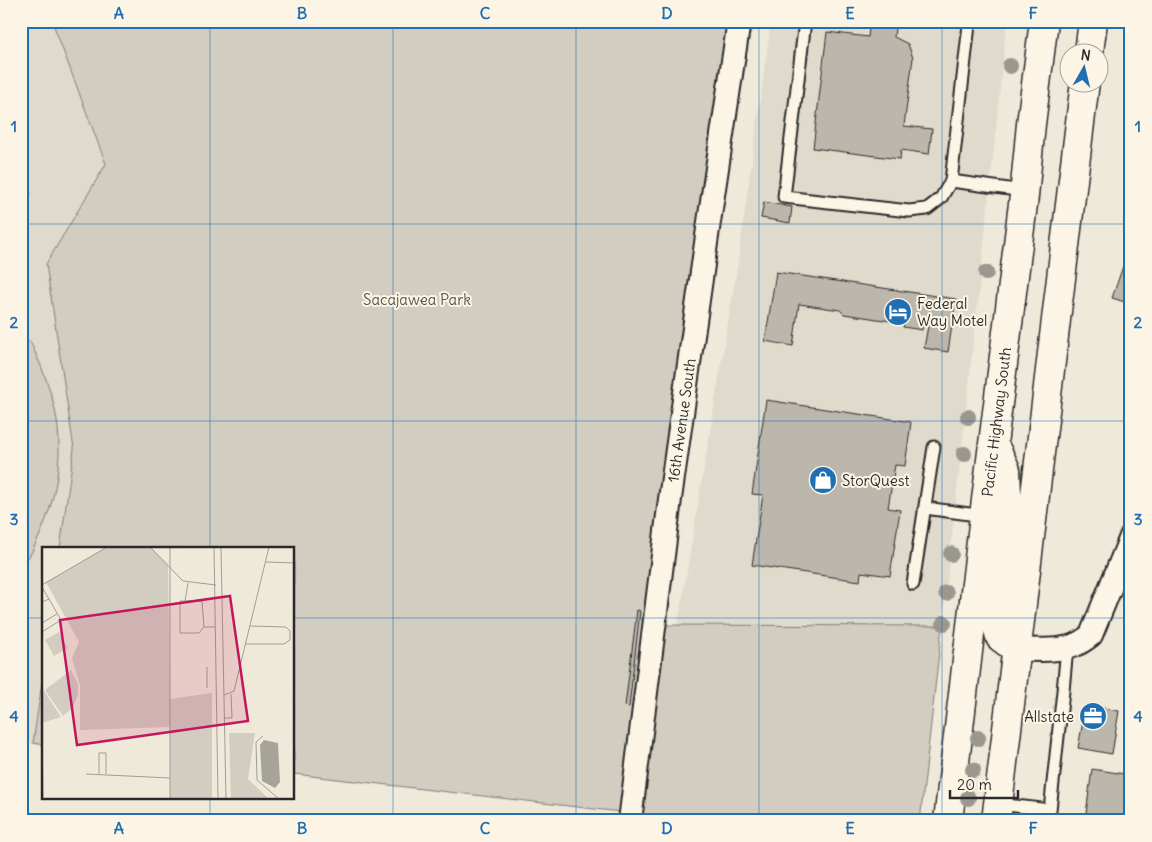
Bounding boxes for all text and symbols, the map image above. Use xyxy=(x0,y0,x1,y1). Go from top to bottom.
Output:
text: A xyxy=(114,3,124,23)
text: B xyxy=(297,3,308,23)
text: C xyxy=(480,3,491,23)
text: D xyxy=(661,3,673,23)
text: E xyxy=(845,3,855,23)
text: F xyxy=(1028,3,1038,23)
north arrow xyxy=(1060,42,1110,92)
text: N xyxy=(1080,46,1092,65)
text: 1 xyxy=(11,116,17,136)
text: 1 xyxy=(1135,116,1141,136)
park label: Sacajawea Park xyxy=(363,290,471,309)
place label: Federal Way Motel xyxy=(917,294,987,330)
hotel icon: Federal Way Motel xyxy=(883,297,913,327)
text: 2 xyxy=(10,312,19,332)
text: 2 xyxy=(1134,312,1143,332)
street label: Pacific Highway South xyxy=(977,346,1015,498)
street label: 16th Avenue South xyxy=(663,357,699,484)
shop icon: StorQuest xyxy=(808,465,838,495)
place label: StorQuest xyxy=(842,471,910,490)
text: 3 xyxy=(9,509,19,529)
text: 3 xyxy=(1133,509,1143,529)
inset map xyxy=(42,547,295,800)
office icon: Allstate xyxy=(1078,701,1108,731)
text: 4 xyxy=(9,706,19,726)
text: 4 xyxy=(1133,706,1143,726)
place label: Allstate xyxy=(1024,707,1074,726)
scale bar xyxy=(950,767,1017,799)
text: 20 m xyxy=(957,775,992,794)
text: A xyxy=(114,818,124,838)
text: B xyxy=(297,818,308,838)
text: C xyxy=(480,818,491,838)
text: D xyxy=(661,818,673,838)
text: E xyxy=(845,818,855,838)
text: F xyxy=(1028,818,1038,838)

